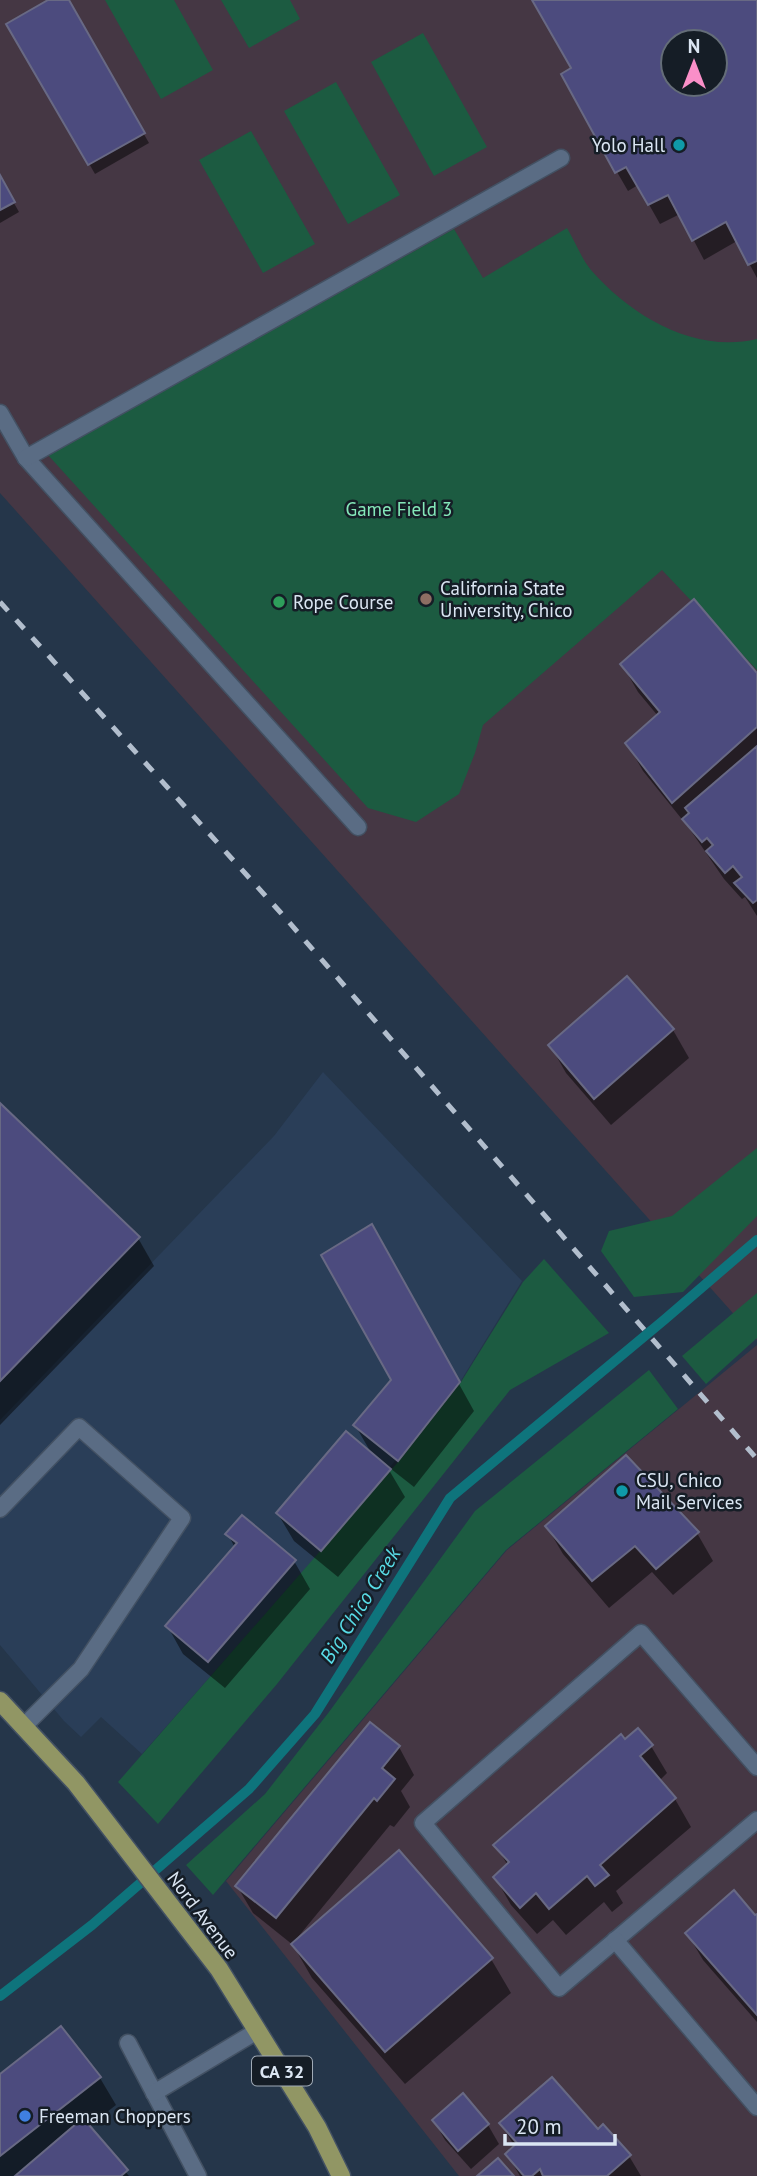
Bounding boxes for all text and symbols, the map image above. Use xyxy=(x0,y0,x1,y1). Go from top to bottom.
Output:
north arrow xyxy=(659,28,729,98)
text: N xyxy=(688,34,700,58)
place label: Yolo Hall xyxy=(592,133,665,157)
marker: Yolo Hall xyxy=(671,137,687,153)
park label: Game Field 3 xyxy=(346,497,452,521)
place label: California State University, Chico xyxy=(440,576,572,622)
place label: Rope Course xyxy=(293,590,393,614)
marker: California State University, Chico xyxy=(418,591,434,607)
marker: Rope Course xyxy=(271,594,287,610)
place label: CSU, Chico Mail Services xyxy=(636,1468,742,1514)
marker: CSU, Chico Mail Services xyxy=(614,1483,630,1499)
water label: Big Chico Creek xyxy=(314,1541,407,1668)
street label: Nord Avenue xyxy=(162,1866,244,1964)
road number: CA 32 xyxy=(252,2056,312,2085)
scale bar xyxy=(505,2102,615,2146)
place label: Freeman Choppers xyxy=(39,2104,191,2128)
marker: Freeman Choppers xyxy=(17,2108,33,2124)
text: 20 m xyxy=(516,2113,562,2140)

